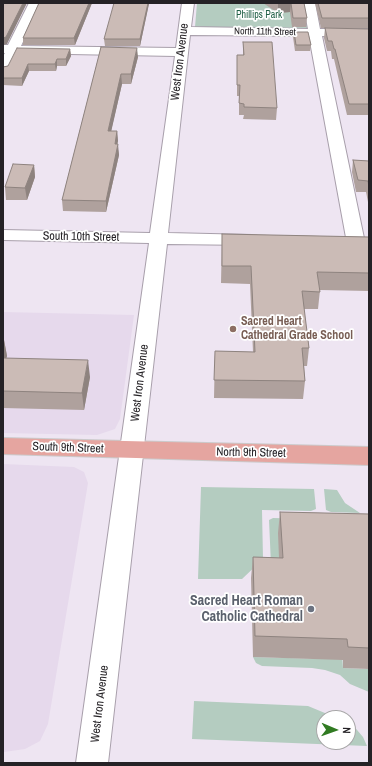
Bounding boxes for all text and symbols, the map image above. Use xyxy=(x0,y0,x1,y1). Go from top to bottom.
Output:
park label: Phillips Park xyxy=(236,9,282,21)
street label: West Iron Avenue xyxy=(168,22,192,102)
street label: North 11th Street xyxy=(234,25,296,39)
street label: South 10th Street xyxy=(43,229,119,245)
place label: Sacred Heart Cathedral Grade School xyxy=(241,315,353,343)
marker: Sacred Heart Cathedral Grade School xyxy=(228,324,238,334)
street label: West Iron Avenue xyxy=(128,343,152,423)
street label: South 9th Street xyxy=(32,440,104,456)
street label: North 9th Street xyxy=(216,445,286,461)
place label: Sacred Heart Roman Catholic Cathedral xyxy=(190,593,303,626)
marker: Sacred Heart Roman Catholic Cathedral xyxy=(306,604,316,614)
street label: West Iron Avenue xyxy=(88,664,112,744)
north arrow xyxy=(316,710,356,750)
text: N xyxy=(340,727,354,734)

